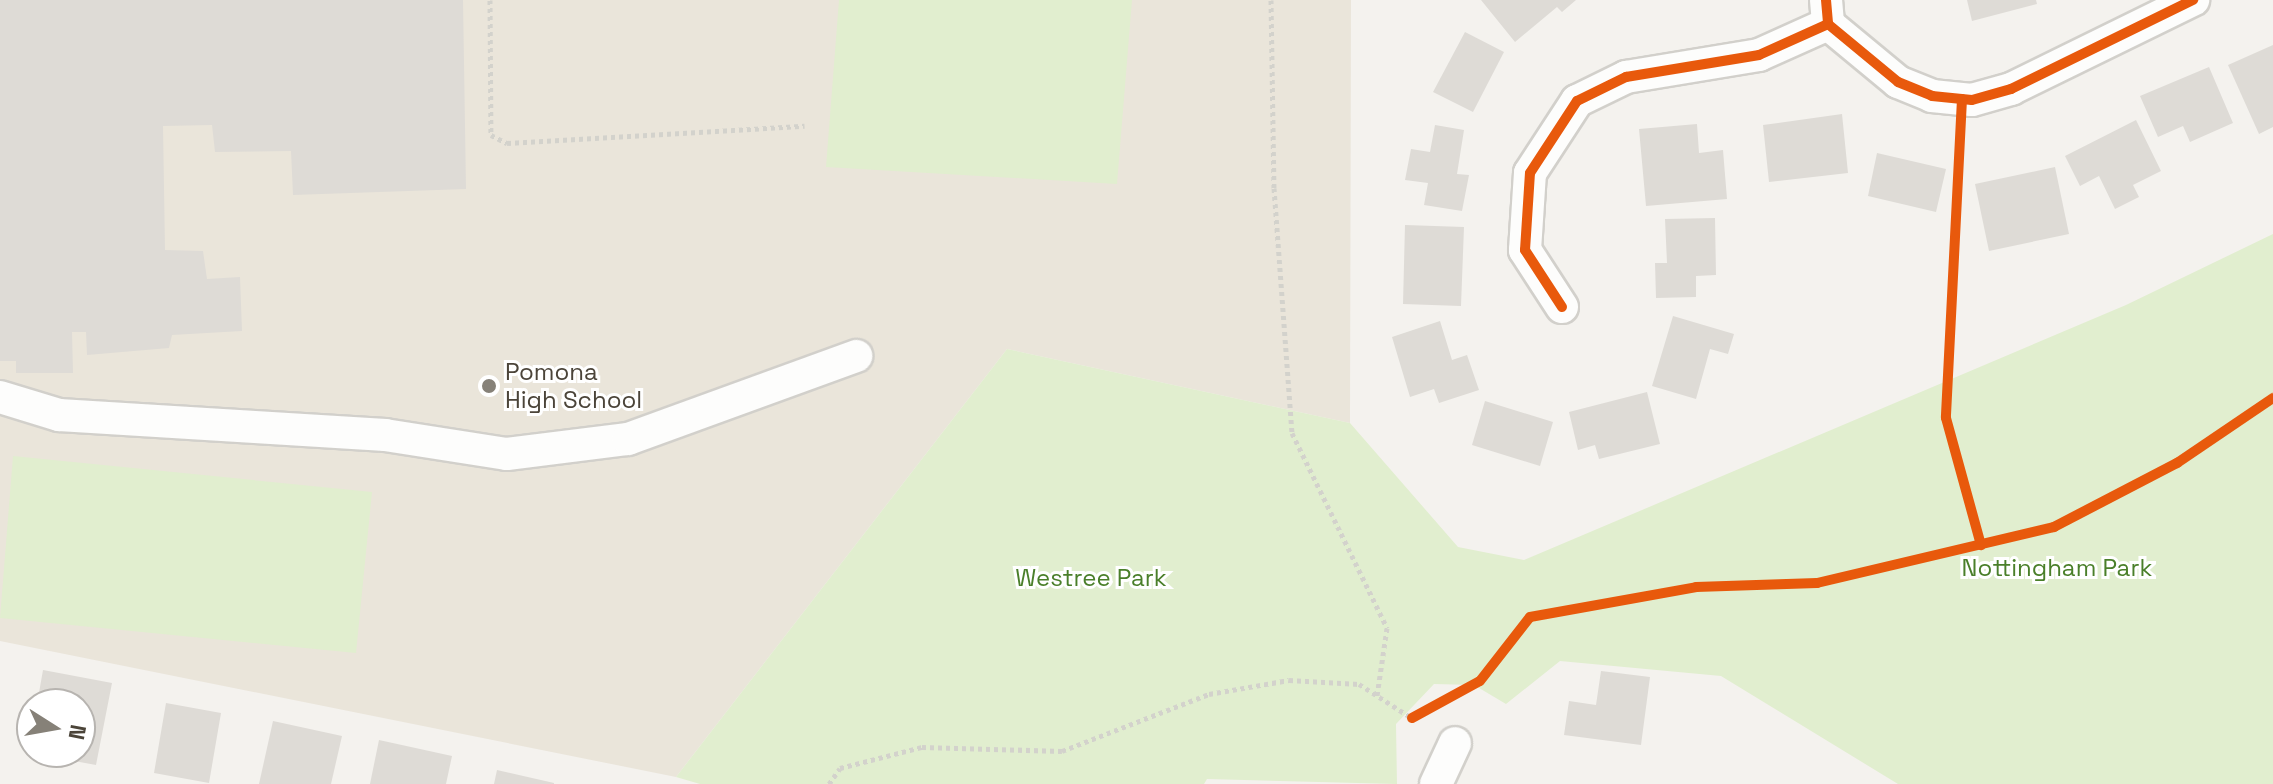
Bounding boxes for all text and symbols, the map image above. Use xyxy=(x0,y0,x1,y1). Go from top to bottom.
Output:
place label: Pomona High School xyxy=(505,358,642,414)
marker: Pomona High School xyxy=(480,377,498,395)
park label: Nottingham Park xyxy=(1962,554,2152,582)
park label: Westree Park xyxy=(1015,564,1167,592)
north arrow xyxy=(16,688,96,768)
text: N xyxy=(62,722,93,742)

